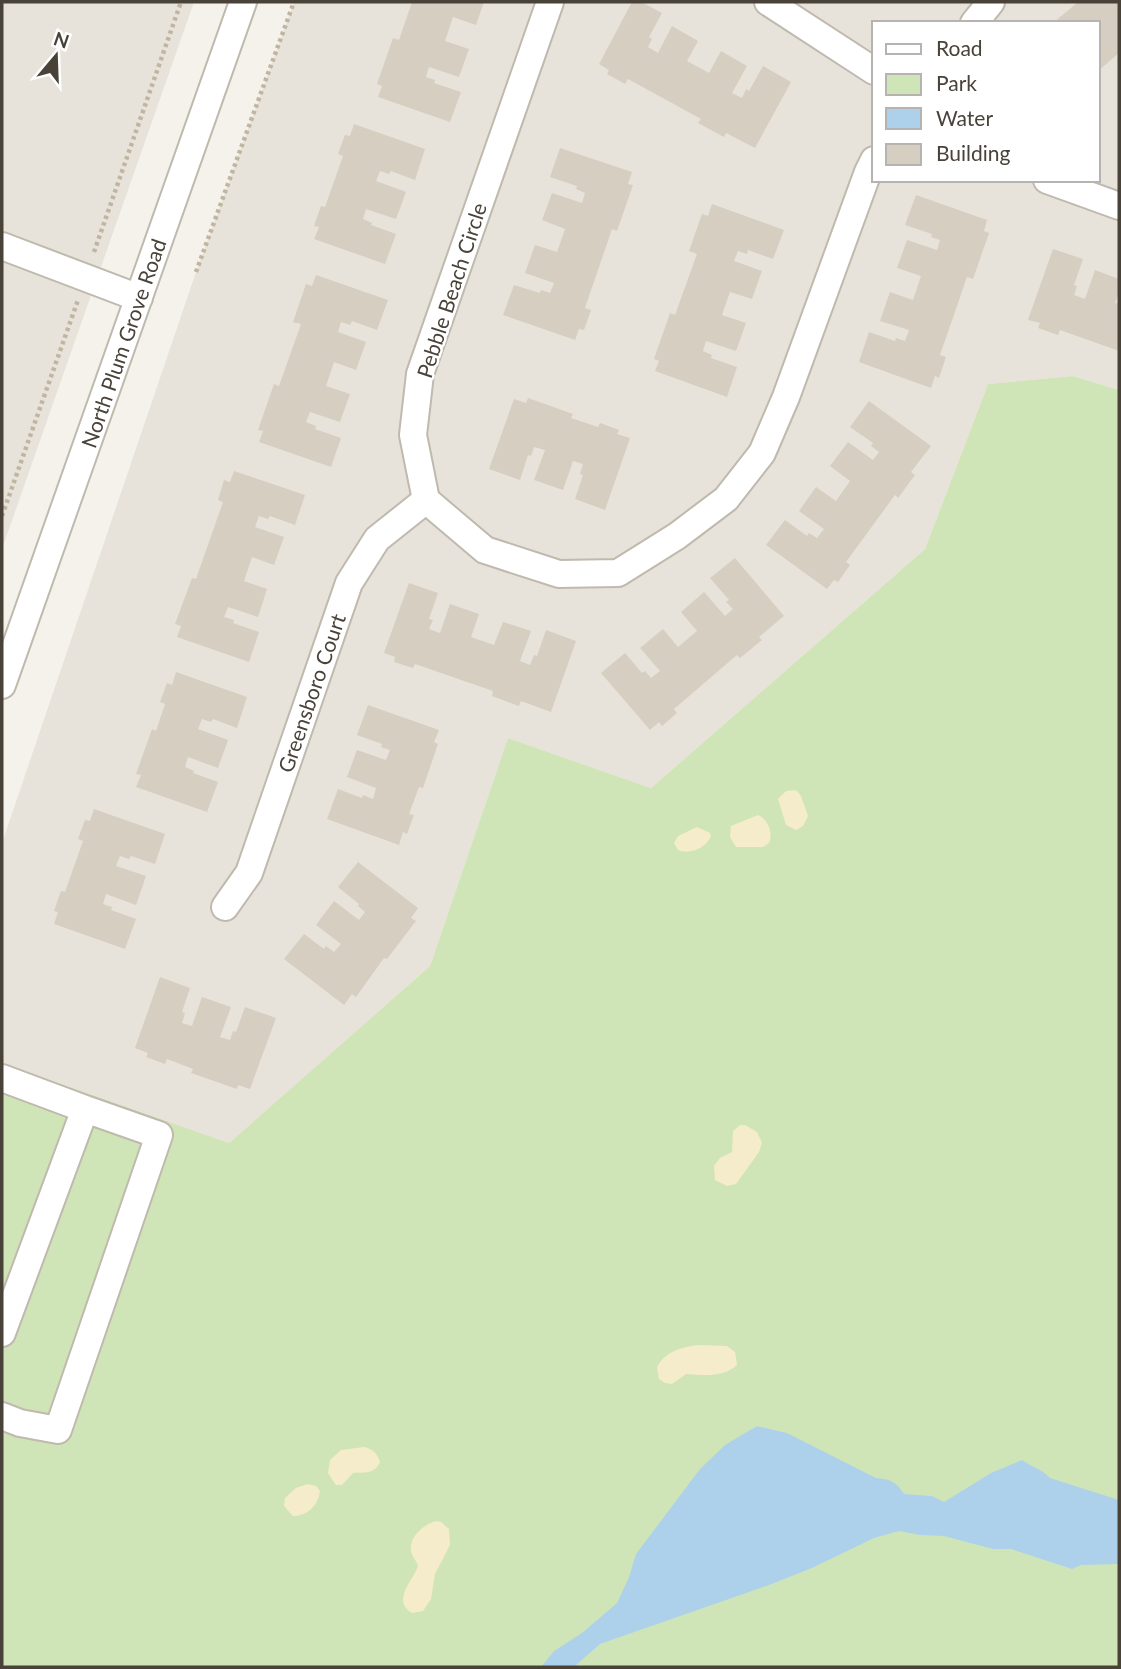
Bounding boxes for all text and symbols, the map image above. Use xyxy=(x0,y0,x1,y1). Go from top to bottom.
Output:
north arrow xyxy=(21,21,91,91)
legend xyxy=(872,21,1100,182)
text: N xyxy=(51,26,72,53)
text: Road xyxy=(936,35,983,60)
text: Park xyxy=(936,70,977,95)
text: Water xyxy=(936,105,993,130)
text: Building xyxy=(936,140,1011,165)
street label: Pebble Beach Circle xyxy=(411,199,491,381)
street label: North Plum Grove Road xyxy=(75,235,171,451)
street label: Greensboro Court xyxy=(272,610,350,776)

